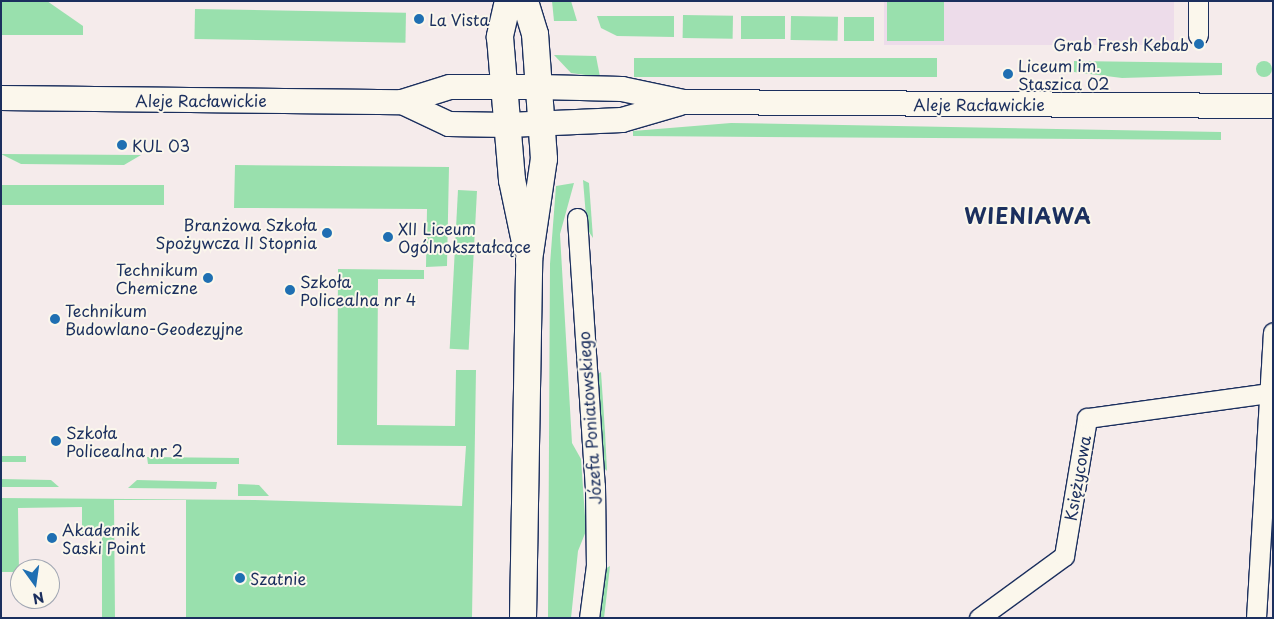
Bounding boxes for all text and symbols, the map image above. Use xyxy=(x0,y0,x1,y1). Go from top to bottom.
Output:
place label: La Vista xyxy=(429,9,492,29)
marker: La Vista xyxy=(413,13,425,25)
place label: Grab Fresh Kebab xyxy=(1053,34,1189,54)
marker: Grab Fresh Kebab xyxy=(1193,38,1205,50)
place label: Liceum im. Staszica 02 xyxy=(1018,55,1110,93)
marker: Liceum im. Staszica 02 xyxy=(1002,68,1014,80)
street label: Aleje Racławickie xyxy=(135,90,267,110)
street label: Aleje Racławickie xyxy=(913,94,1045,114)
place label: KUL 03 xyxy=(132,135,191,155)
marker: KUL 03 xyxy=(116,139,128,151)
district label: WIENIAWA xyxy=(963,202,1093,228)
place label: Branżowa Szkoła Spożywcza II Stopnia xyxy=(154,214,317,252)
place label: XII Liceum Ogólnokształcące xyxy=(398,218,531,256)
marker: Branżowa Szkoła Spożywcza II Stopnia xyxy=(321,227,333,239)
marker: XII Liceum Ogólnokształcące xyxy=(382,231,394,243)
place label: Technikum Chemiczne xyxy=(116,259,198,297)
place label: Szkoła Policealna nr 4 xyxy=(300,271,417,309)
marker: Technikum Chemiczne xyxy=(202,272,214,284)
marker: Szkoła Policealna nr 4 xyxy=(284,284,296,296)
place label: Technikum Budowlano-Geodezyjne xyxy=(65,300,244,338)
marker: Technikum Budowlano-Geodezyjne xyxy=(49,313,61,325)
street label: Józefa Poniatowskiego xyxy=(573,331,605,505)
place label: Szkoła Policealna nr 2 xyxy=(66,422,183,460)
street label: Księżycowa xyxy=(1060,434,1094,522)
marker: Szkoła Policealna nr 2 xyxy=(50,435,62,447)
place label: Akademik Saski Point xyxy=(62,519,147,557)
marker: Akademik Saski Point xyxy=(46,532,58,544)
north arrow xyxy=(10,559,60,609)
place label: Szatnie xyxy=(250,568,306,588)
marker: Szatnie xyxy=(234,572,246,584)
text: N xyxy=(31,587,46,610)

